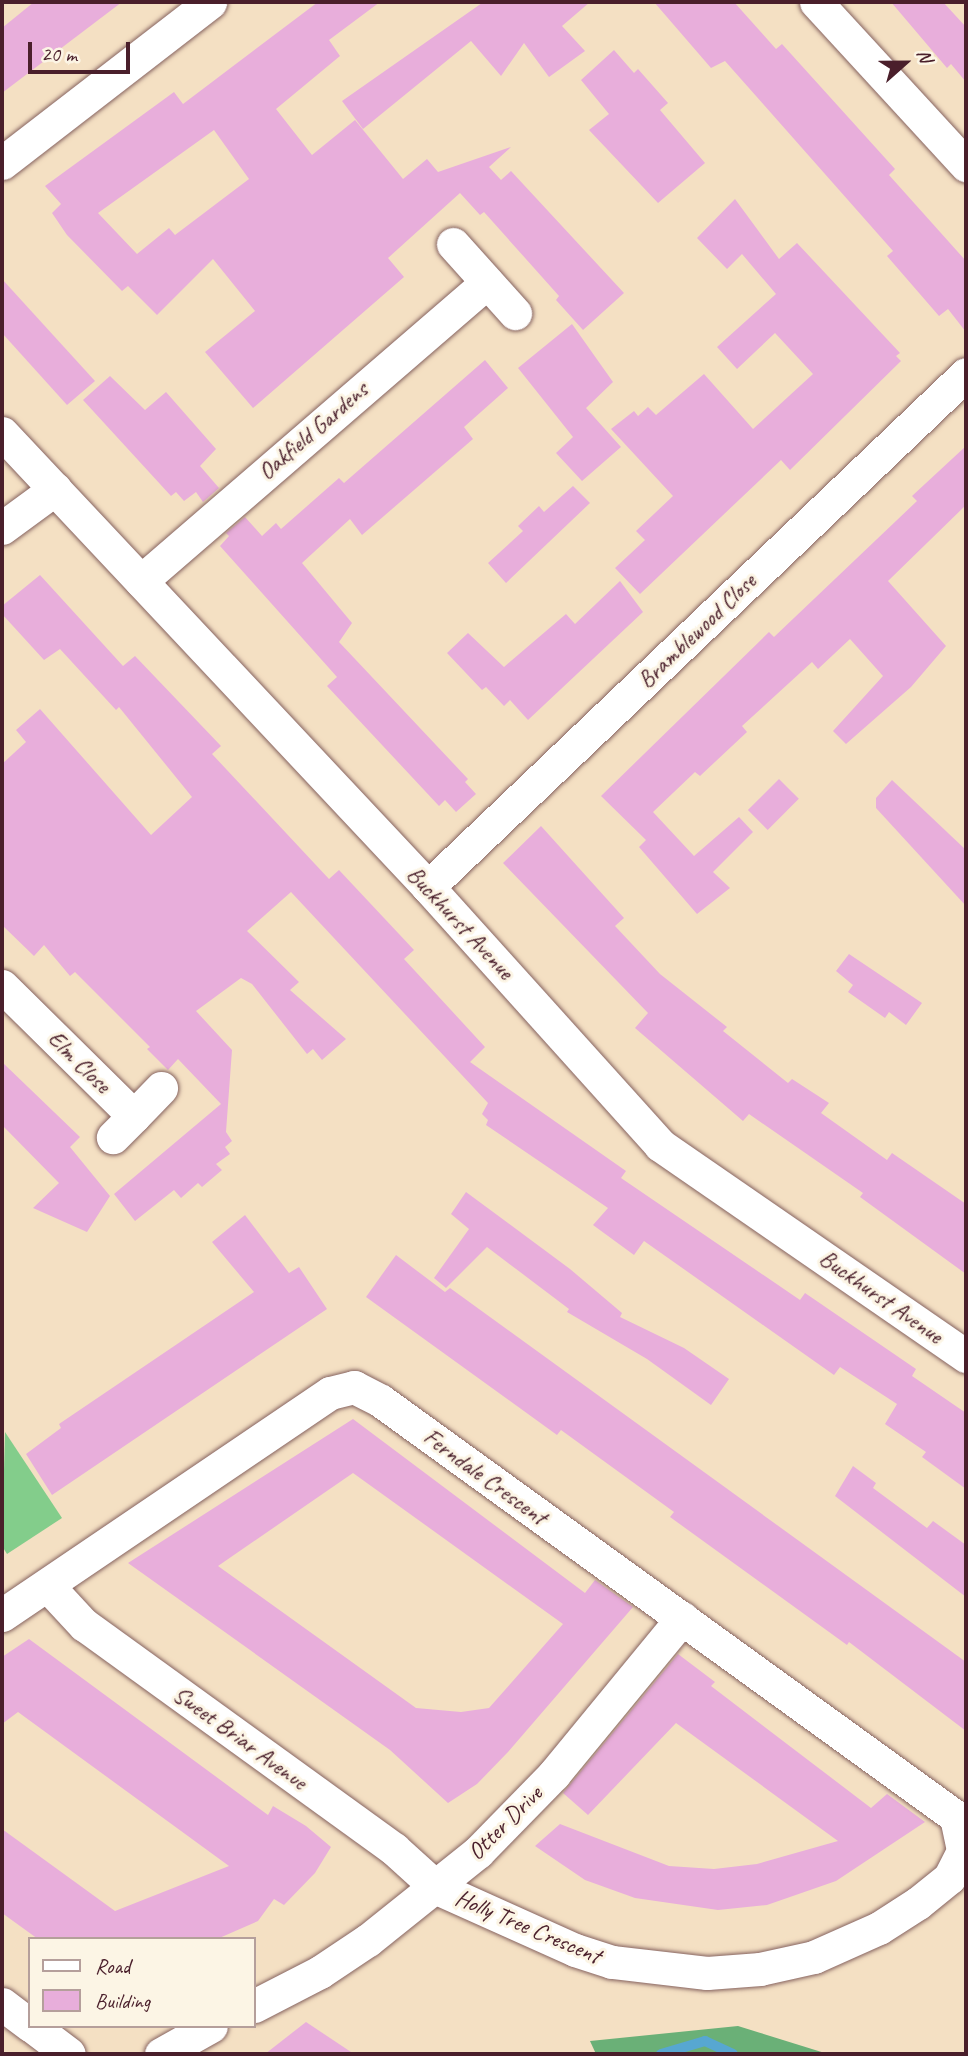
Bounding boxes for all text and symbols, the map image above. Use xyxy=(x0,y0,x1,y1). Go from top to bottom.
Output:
scale bar xyxy=(32,28,133,72)
north arrow xyxy=(870,28,940,98)
text: 20 m xyxy=(41,41,77,67)
text: N xyxy=(911,46,938,65)
street label: Oakfield Gardens xyxy=(252,375,374,487)
street label: Bramblewood Close xyxy=(632,567,762,695)
street label: Buckhurst Avenue xyxy=(400,860,520,986)
street label: Elm Close xyxy=(41,1025,117,1099)
street label: Buckhurst Avenue xyxy=(814,1244,948,1350)
street label: Ferndale Crescent xyxy=(418,1422,552,1532)
street label: Sweet Briar Avenue xyxy=(168,1680,312,1796)
street label: Otter Drive xyxy=(462,1780,548,1866)
street label: Holly Tree Crescent xyxy=(451,1884,605,1970)
legend xyxy=(28,1937,256,2028)
text: Road xyxy=(95,1953,130,1979)
text: Building xyxy=(95,1988,150,2014)

